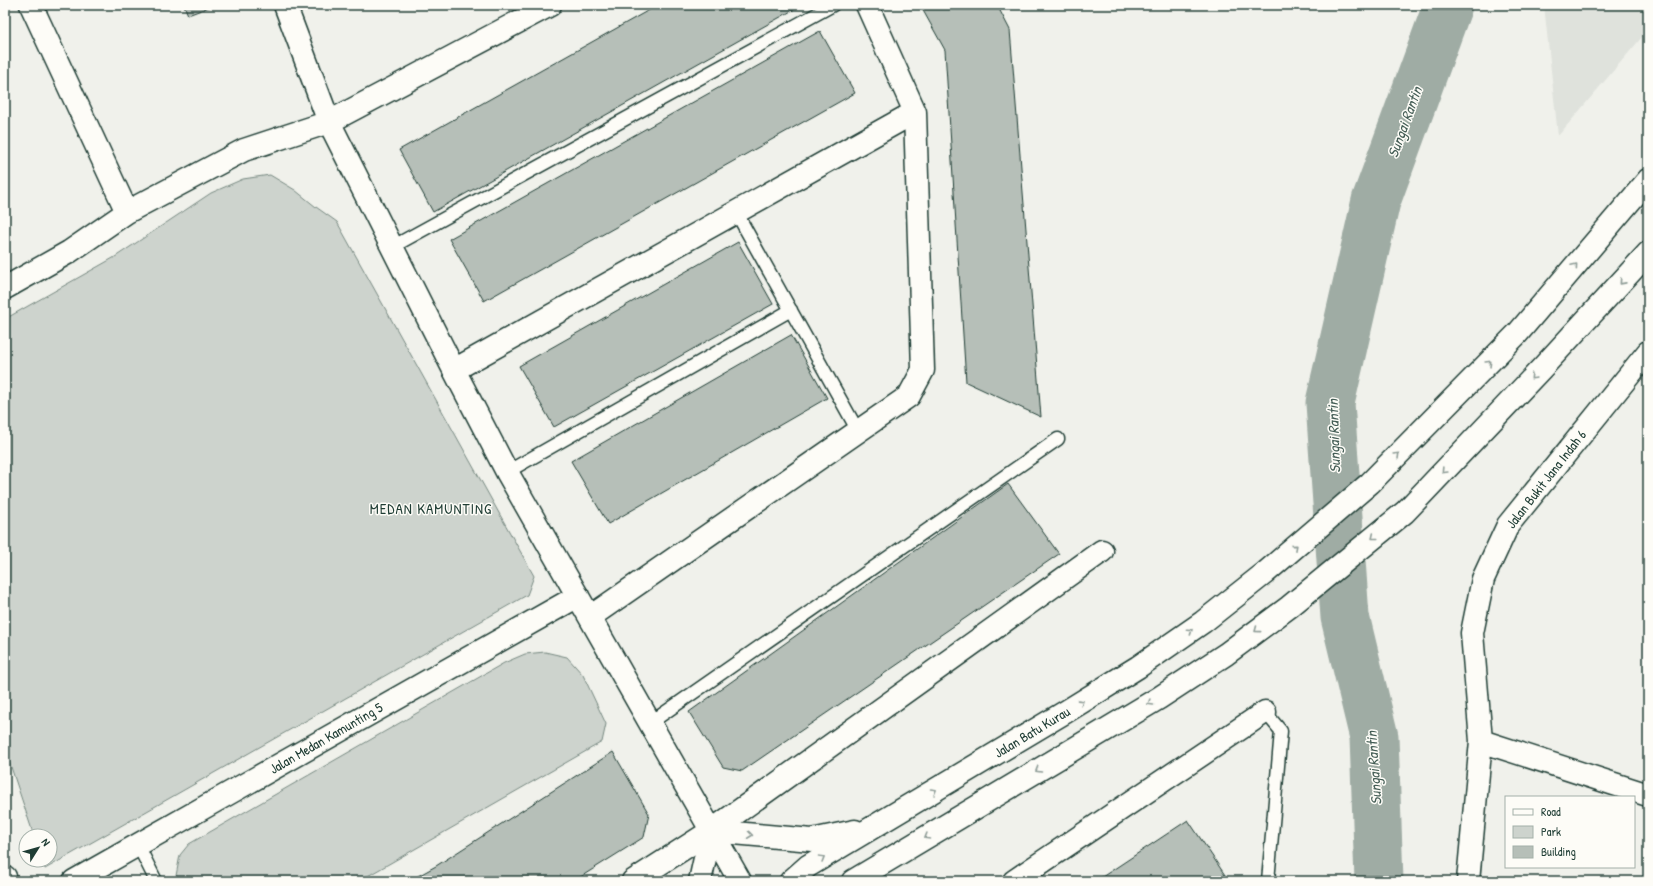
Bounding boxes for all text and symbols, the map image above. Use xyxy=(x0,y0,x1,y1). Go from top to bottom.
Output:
water label: Sungai Rantin xyxy=(1382,82,1427,160)
one-way arrow xyxy=(1571,263,1578,270)
one-way arrow xyxy=(1619,277,1627,285)
one-way arrow xyxy=(1484,360,1492,368)
one-way arrow xyxy=(1530,372,1538,380)
water label: Sungai Rantin xyxy=(1322,398,1345,473)
street label: Jalan Bukit Jana Indah 6 xyxy=(1501,425,1590,532)
one-way arrow xyxy=(1392,452,1400,460)
one-way arrow xyxy=(1441,466,1448,474)
district label: MEDAN KAMUNTING xyxy=(370,498,492,519)
one-way arrow xyxy=(1372,532,1379,539)
one-way arrow xyxy=(1290,545,1298,552)
one-way arrow xyxy=(1255,625,1262,632)
one-way arrow xyxy=(1185,629,1192,636)
street label: Jalan Medan Kamunting 5 xyxy=(266,697,386,779)
one-way arrow xyxy=(1147,698,1154,706)
one-way arrow xyxy=(1077,700,1084,707)
street label: Jalan Batu Kurau xyxy=(990,701,1073,762)
water label: Sungai Rantin xyxy=(1360,729,1387,806)
one-way arrow xyxy=(1035,765,1042,772)
one-way arrow xyxy=(930,788,937,796)
legend xyxy=(1505,796,1635,868)
text: Road xyxy=(1541,803,1561,820)
text: Park xyxy=(1541,823,1561,840)
north arrow xyxy=(18,828,58,868)
one-way arrow xyxy=(747,830,753,839)
one-way arrow xyxy=(924,832,931,839)
text: N xyxy=(39,835,53,849)
text: Building xyxy=(1541,843,1576,860)
one-way arrow xyxy=(818,855,825,862)

